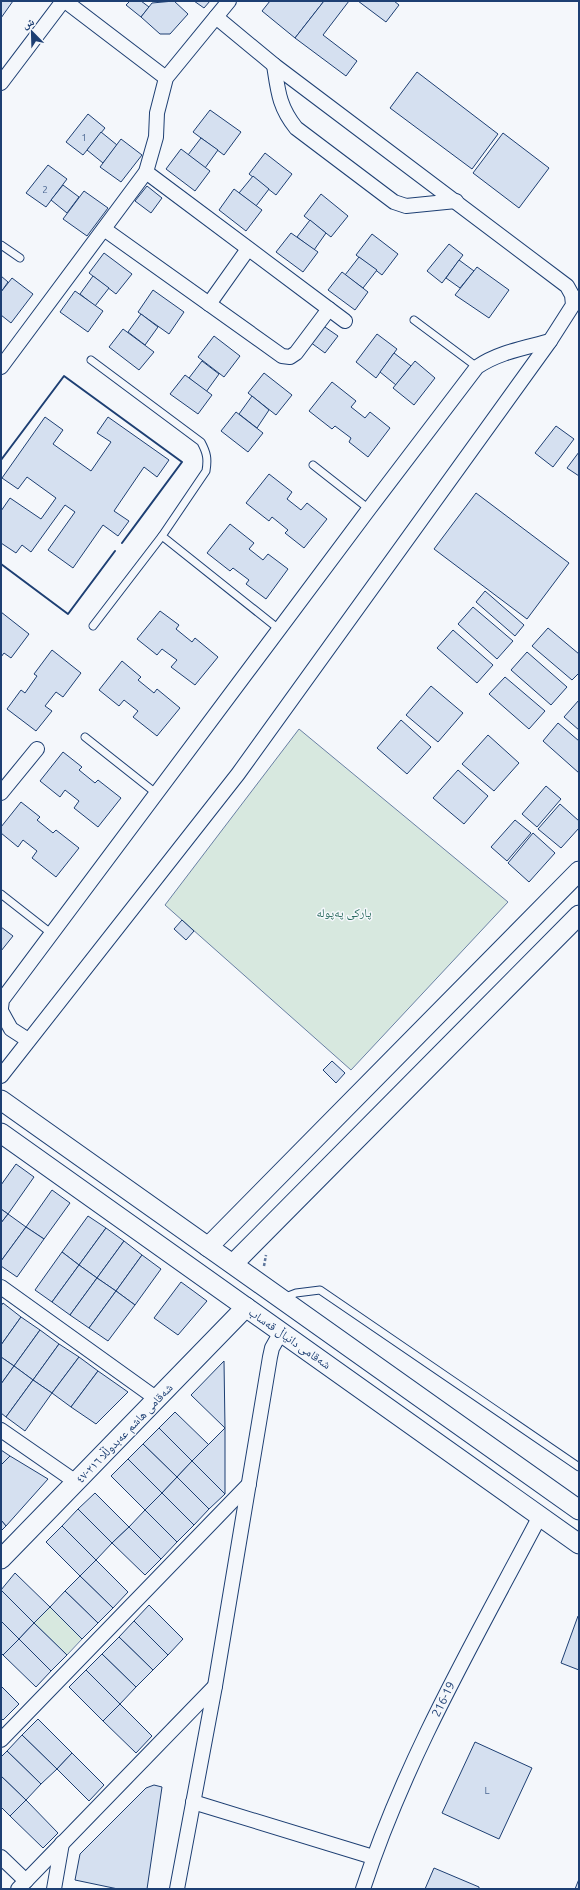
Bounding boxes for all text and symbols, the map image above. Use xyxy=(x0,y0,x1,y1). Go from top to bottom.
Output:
north arrow xyxy=(12,12,52,52)
text: ش xyxy=(20,15,37,32)
house number: 1 xyxy=(81,132,87,143)
house number: 2 xyxy=(42,184,48,195)
park label: پارکی پەپولە xyxy=(317,906,372,920)
street label: شەقامی دانیاڵ قەساب xyxy=(246,1304,334,1372)
street label: شەقامی هاشم عەبدوڵڵا ٢١٦-٤٧ xyxy=(72,1380,176,1487)
street label: 216-19 xyxy=(429,1679,457,1719)
house number: L xyxy=(484,1785,490,1796)

